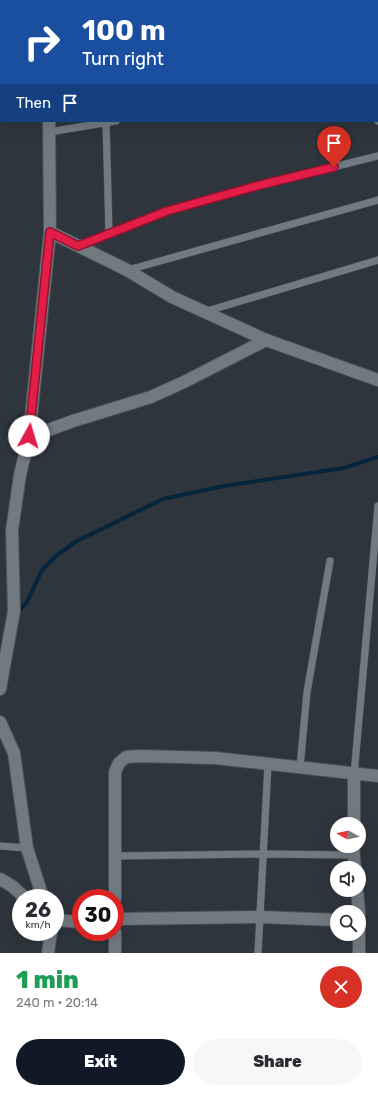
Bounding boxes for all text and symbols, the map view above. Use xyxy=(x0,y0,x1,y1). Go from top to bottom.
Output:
text: 100 m xyxy=(82,14,166,47)
icon: right xyxy=(16,16,68,68)
text: Turn right xyxy=(82,48,164,70)
icon: arrive xyxy=(59,92,81,114)
text: Then xyxy=(16,94,51,112)
pin xyxy=(317,126,351,167)
icon: arrive xyxy=(323,132,345,154)
position arrow xyxy=(8,415,50,457)
north arrow xyxy=(330,817,366,853)
map controls xyxy=(330,817,366,941)
button: sound xyxy=(330,861,366,897)
speed limit sign: 30 xyxy=(72,889,124,941)
text: 26 xyxy=(25,898,51,922)
button: search xyxy=(330,905,366,941)
text: km/h xyxy=(26,919,50,931)
text: 1 min xyxy=(16,966,79,994)
button: close xyxy=(320,966,362,1008)
text: 240 m · 20:14 xyxy=(16,995,98,1010)
button: Exit xyxy=(16,1039,185,1085)
button: Share xyxy=(193,1039,362,1085)

